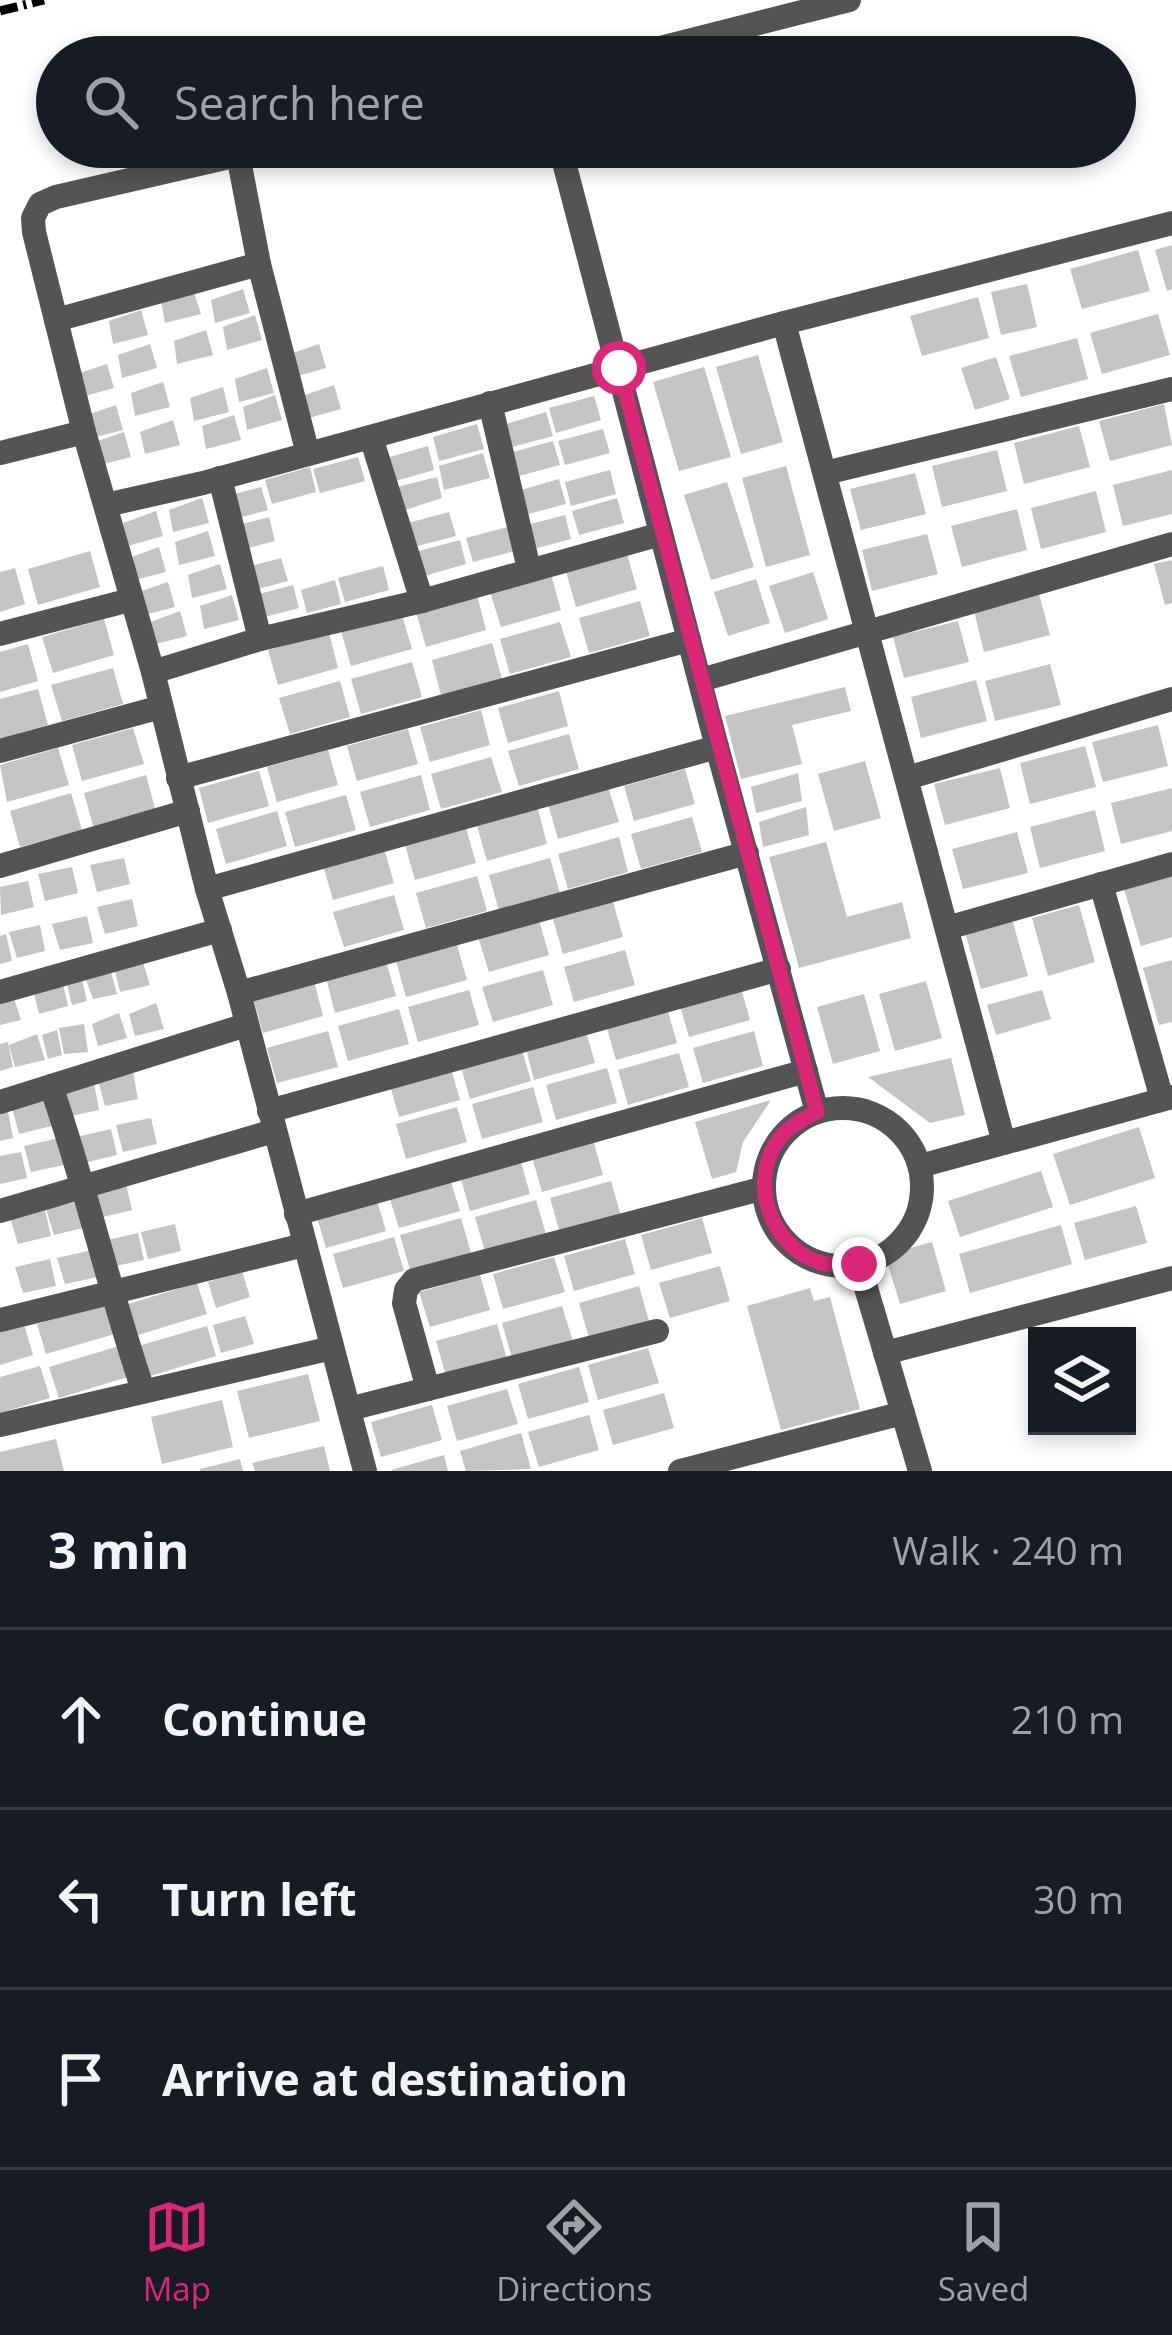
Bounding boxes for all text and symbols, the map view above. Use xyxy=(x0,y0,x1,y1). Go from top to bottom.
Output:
search box xyxy=(36,36,1136,168)
icon: search xyxy=(78,69,144,135)
text: Search here xyxy=(174,72,425,133)
route start xyxy=(592,341,646,395)
route end xyxy=(832,1237,886,1291)
map controls xyxy=(1028,1327,1136,1435)
button: layers xyxy=(1028,1327,1136,1435)
text: 3 min xyxy=(48,1514,190,1584)
text: Walk · 240 m xyxy=(892,1523,1124,1576)
icon: ahead xyxy=(48,1686,114,1752)
text: Continue xyxy=(162,1688,367,1749)
text: 210 m xyxy=(1011,1692,1124,1745)
icon: left xyxy=(48,1866,114,1932)
text: Turn left xyxy=(162,1868,357,1929)
text: 30 m xyxy=(1033,1872,1124,1925)
icon: arrive xyxy=(48,2046,114,2112)
text: Arrive at destination xyxy=(162,2048,628,2109)
tab: Map xyxy=(143,2194,211,2311)
tab: Directions xyxy=(496,2194,652,2311)
tab: Saved xyxy=(938,2194,1029,2311)

